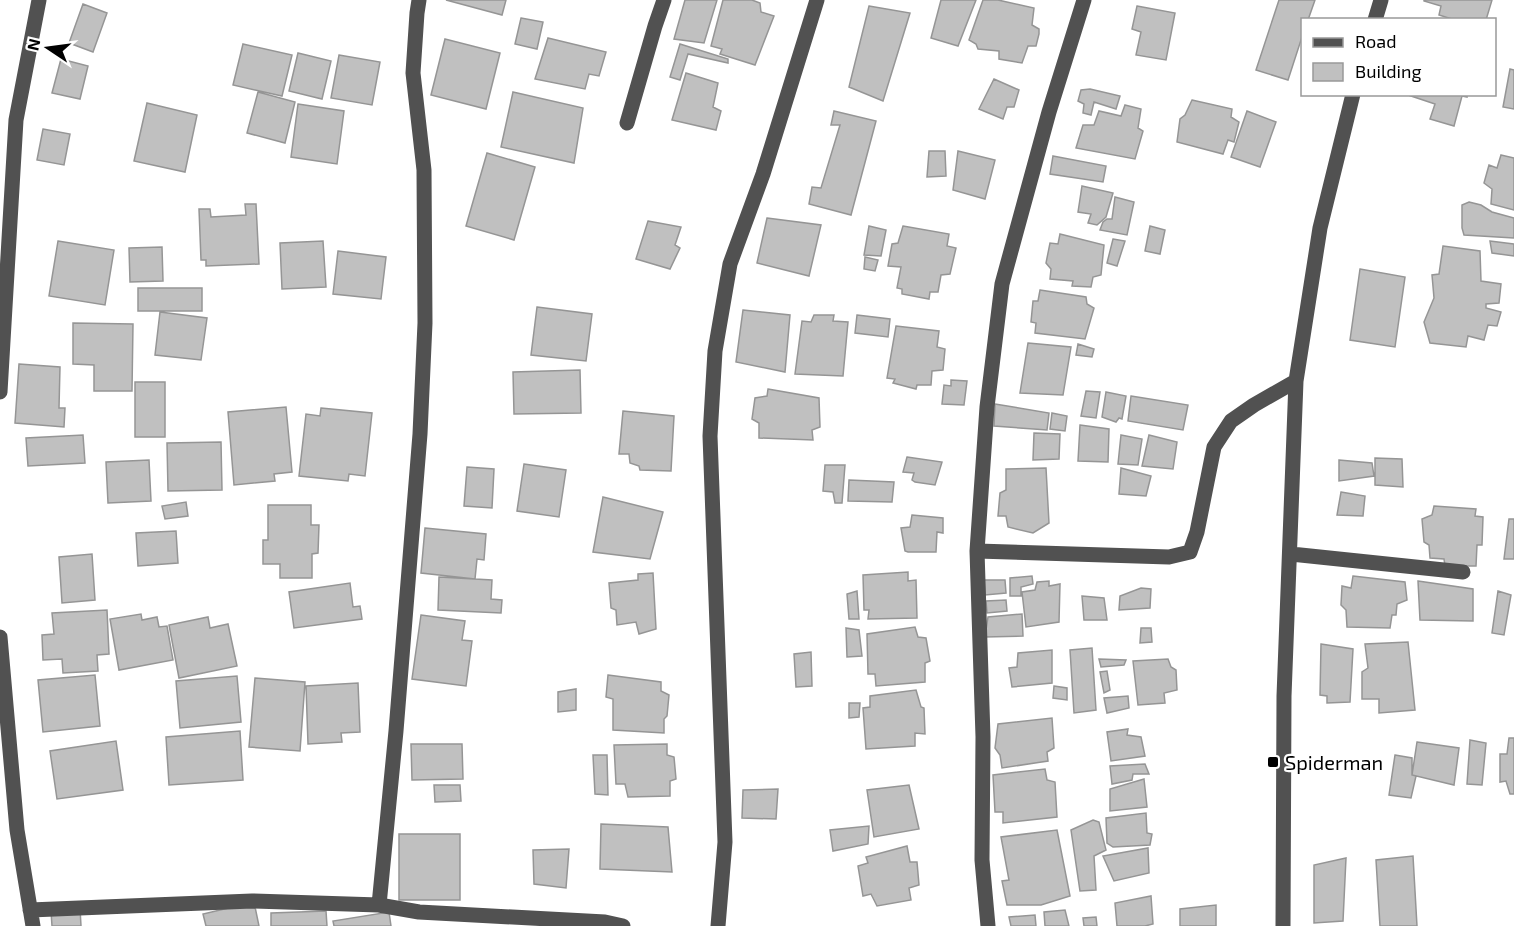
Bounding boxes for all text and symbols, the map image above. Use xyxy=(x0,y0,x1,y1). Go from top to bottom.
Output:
north arrow xyxy=(18,18,78,78)
legend xyxy=(1301,18,1496,96)
text: Road xyxy=(1355,30,1396,52)
text: N xyxy=(22,37,43,52)
text: Building xyxy=(1355,60,1422,82)
place label: Spiderman xyxy=(1285,750,1383,774)
marker: Spiderman xyxy=(1266,755,1280,769)

